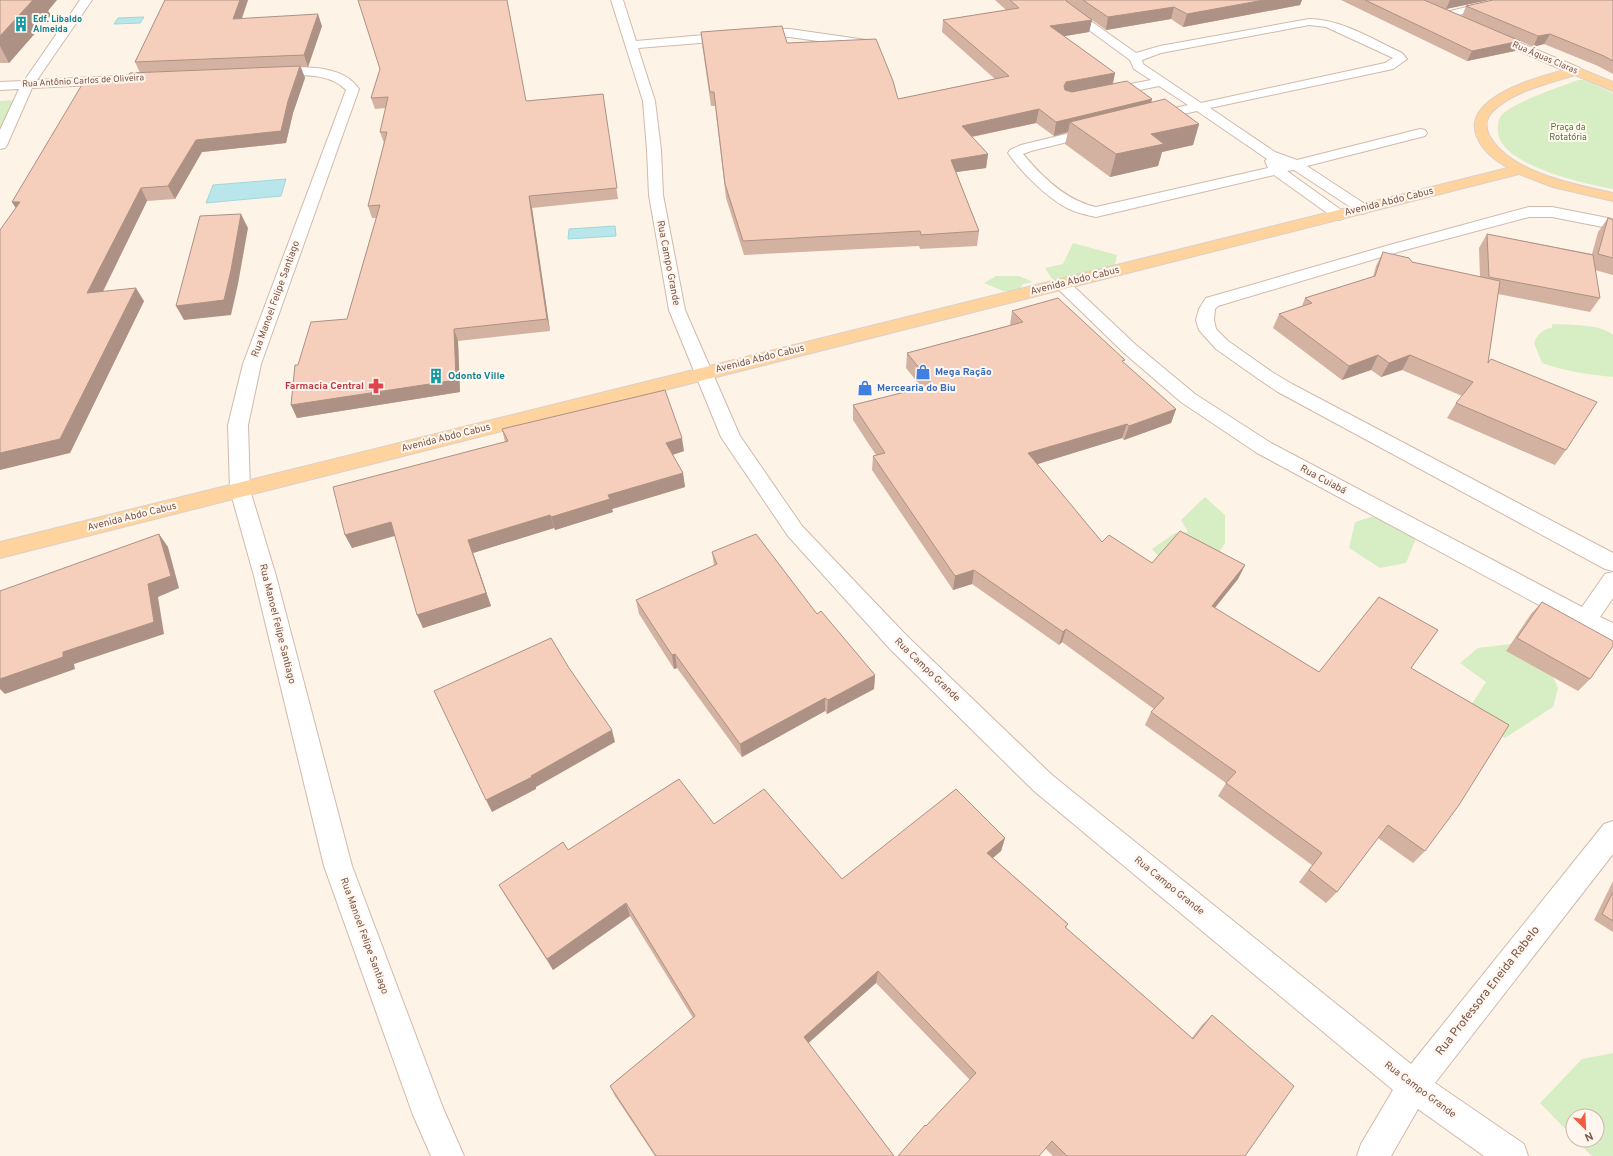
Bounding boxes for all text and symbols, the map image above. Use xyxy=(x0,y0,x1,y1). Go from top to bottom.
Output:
place label: Edf. Libaldo Almeida xyxy=(33,14,82,35)
building icon: Edf. Libaldo Almeida xyxy=(12,15,30,33)
street label: Rua Águas Claras xyxy=(1511,38,1580,77)
street label: Rua Antônio Carlos de Oliveira xyxy=(22,72,145,90)
park label: Praça da Rotatória xyxy=(1549,122,1587,143)
street label: Avenida Abdo Cabus xyxy=(1343,185,1435,219)
street label: Rua Campo Grande xyxy=(653,219,683,307)
street label: Rua Manoel Felipe Santiago xyxy=(249,238,303,359)
street label: Avenida Abdo Cabus xyxy=(1029,264,1121,298)
street label: Avenida Abdo Cabus xyxy=(714,342,806,376)
shop icon: Mega Ração xyxy=(914,363,932,381)
place label: Mega Ração xyxy=(935,366,992,379)
building icon: Odonto Ville xyxy=(427,367,445,385)
place label: Odonto Ville xyxy=(448,370,505,383)
pharmacy icon: Farmacia Central xyxy=(367,377,385,395)
shop icon: Mercearia do Biu xyxy=(856,379,874,397)
place label: Farmacia Central xyxy=(285,380,364,393)
place label: Mercearia do Biu xyxy=(877,382,956,395)
street label: Avenida Abdo Cabus xyxy=(400,421,492,455)
street label: Rua Cuiabá xyxy=(1298,462,1348,498)
street label: Avenida Abdo Cabus xyxy=(86,500,178,534)
street label: Rua Manoel Felipe Santiago xyxy=(256,563,298,686)
street label: Rua Campo Grande xyxy=(891,635,963,705)
street label: Rua Campo Grande xyxy=(1131,854,1207,918)
street label: Rua Manoel Felipe Santiago xyxy=(337,876,391,997)
street label: Rua Professora Eneida Rabelo xyxy=(1432,923,1544,1059)
street label: Rua Campo Grande xyxy=(1381,1059,1459,1121)
north arrow xyxy=(1565,1108,1605,1148)
text: N xyxy=(1582,1128,1595,1144)

